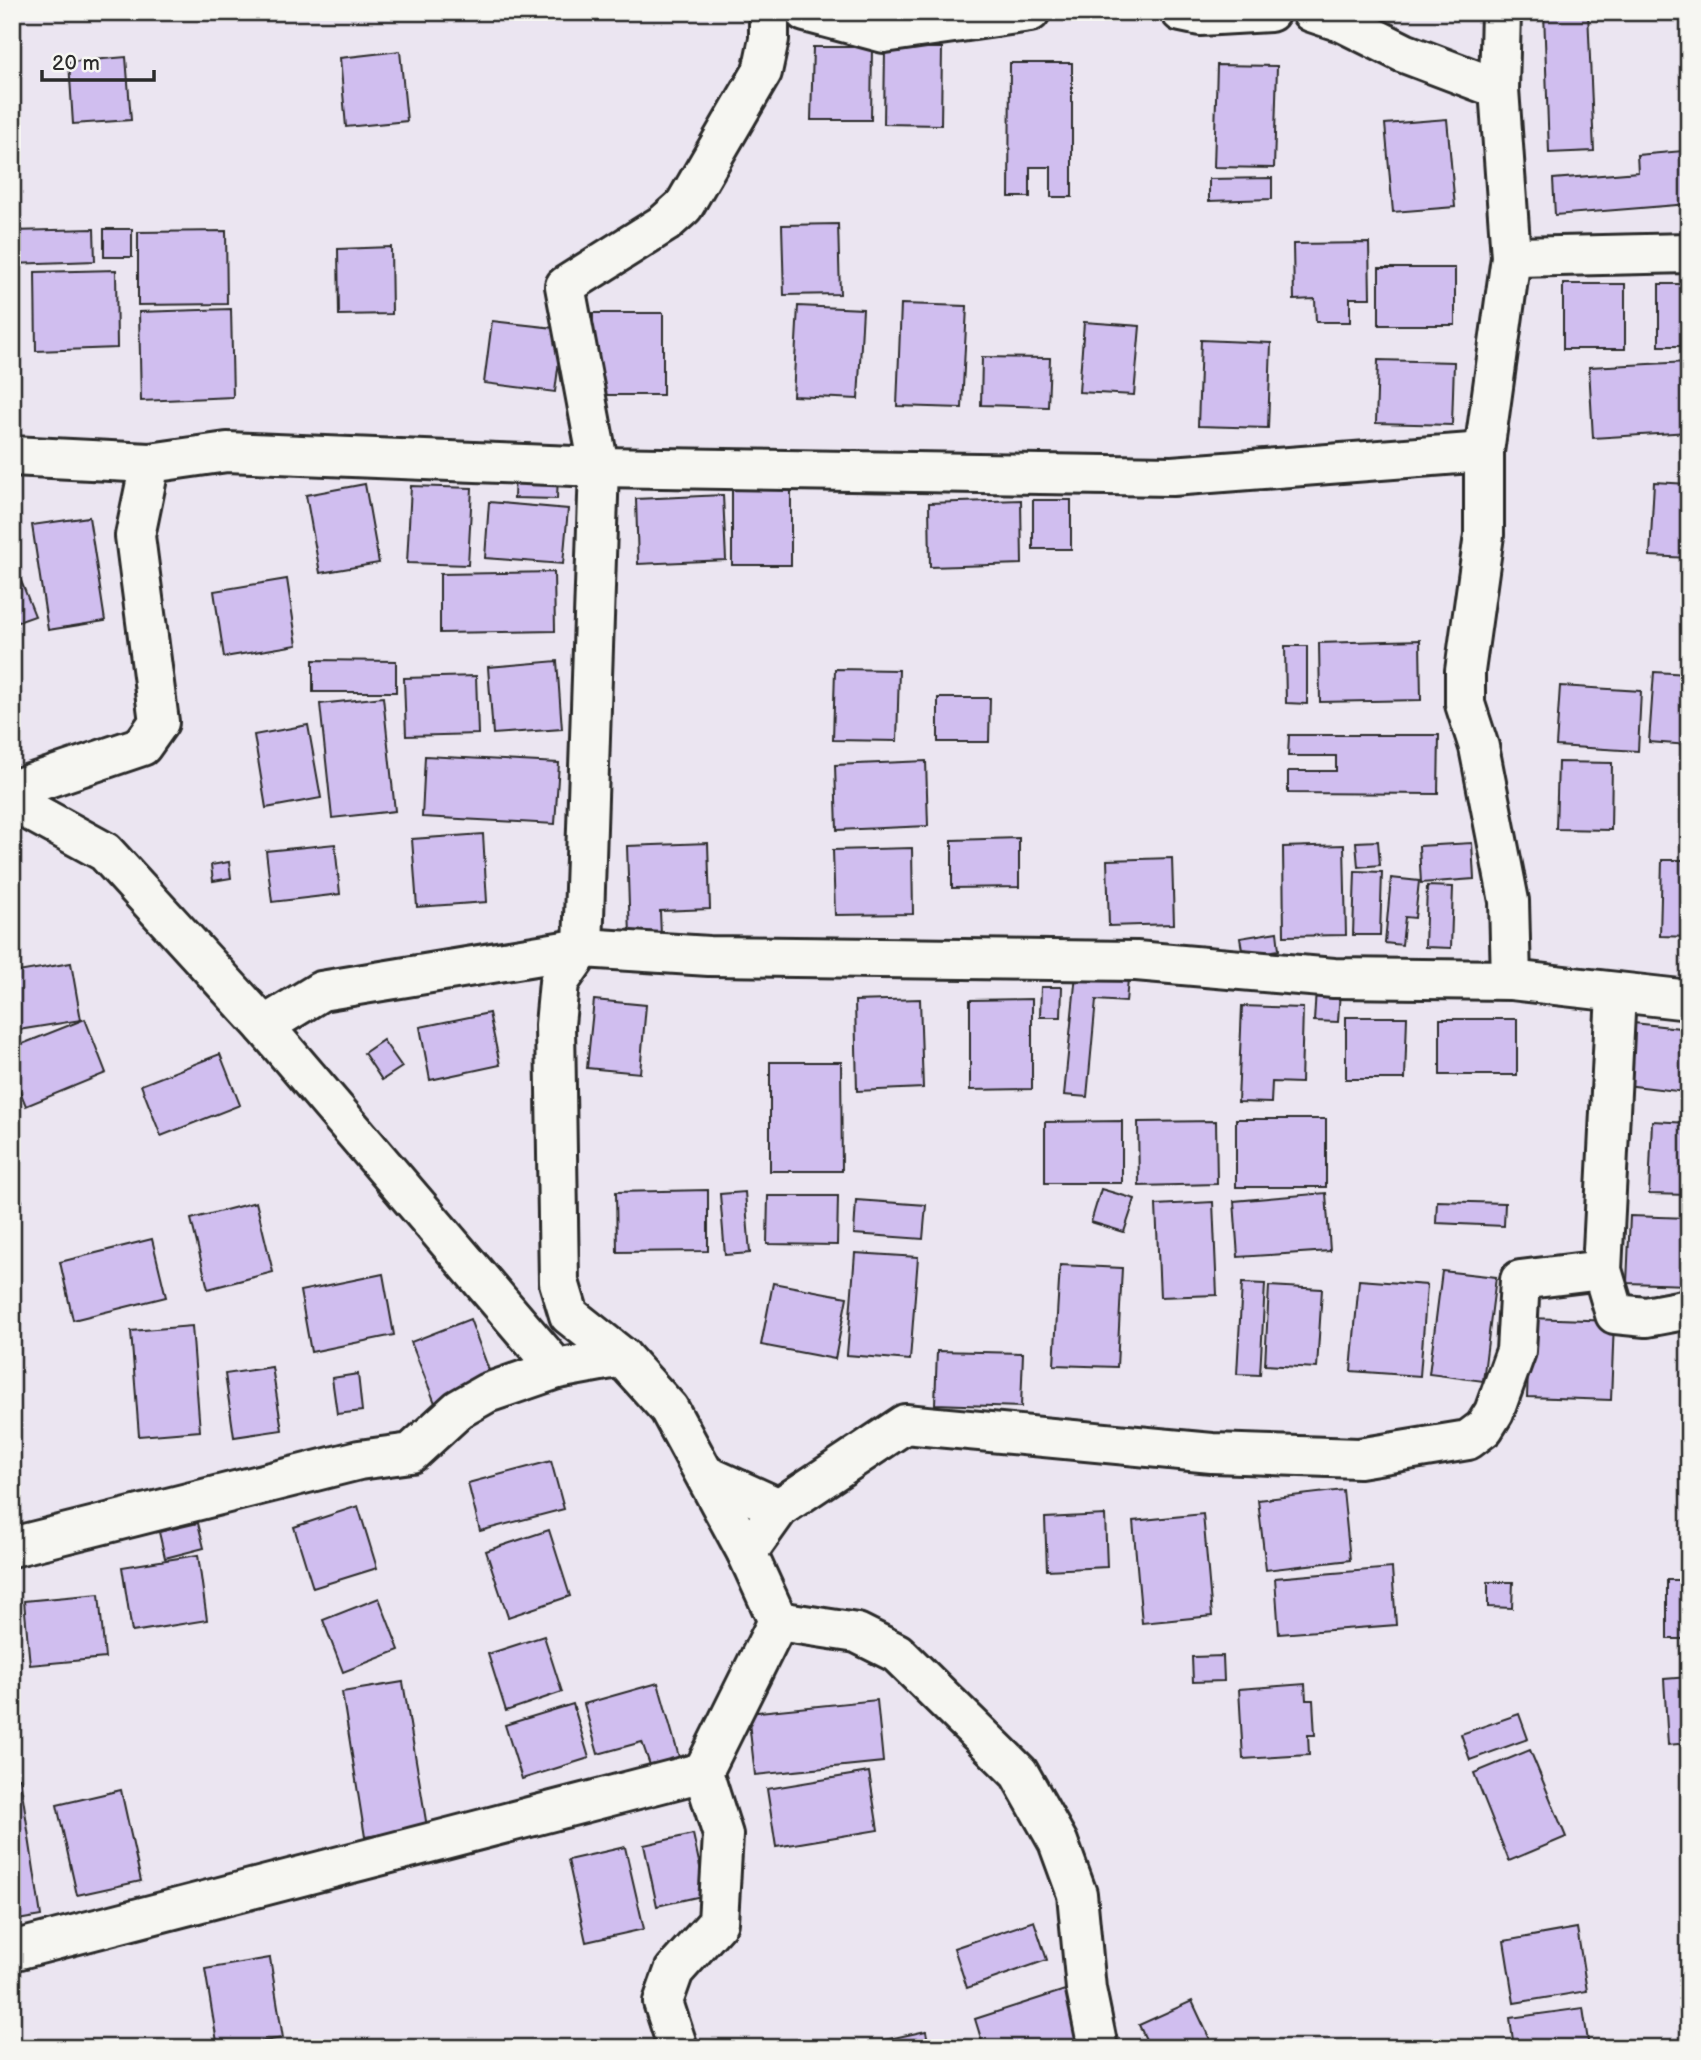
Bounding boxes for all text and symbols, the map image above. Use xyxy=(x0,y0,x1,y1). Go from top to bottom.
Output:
scale bar xyxy=(42,38,154,82)
text: 20 m xyxy=(52,51,100,76)

